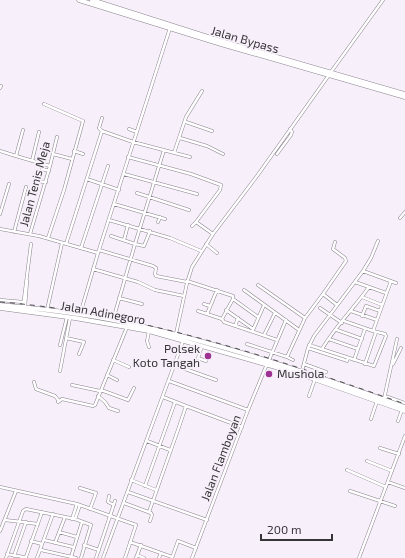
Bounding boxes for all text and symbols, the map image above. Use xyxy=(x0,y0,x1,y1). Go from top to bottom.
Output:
street label: Jalan Bypass xyxy=(210,23,281,55)
street label: Jalan Tenis Meja xyxy=(16,140,53,228)
street label: Jalan Adinegoro xyxy=(60,298,147,326)
place label: Polsek Koto Tangah xyxy=(133,341,200,369)
marker: Polsek Koto Tangah xyxy=(203,351,213,361)
place label: Mushola xyxy=(277,366,324,380)
marker: Mushola xyxy=(264,369,274,379)
street label: Jalan Flamboyan xyxy=(197,413,243,503)
scale bar xyxy=(261,516,332,542)
text: 200 m xyxy=(267,522,301,536)

